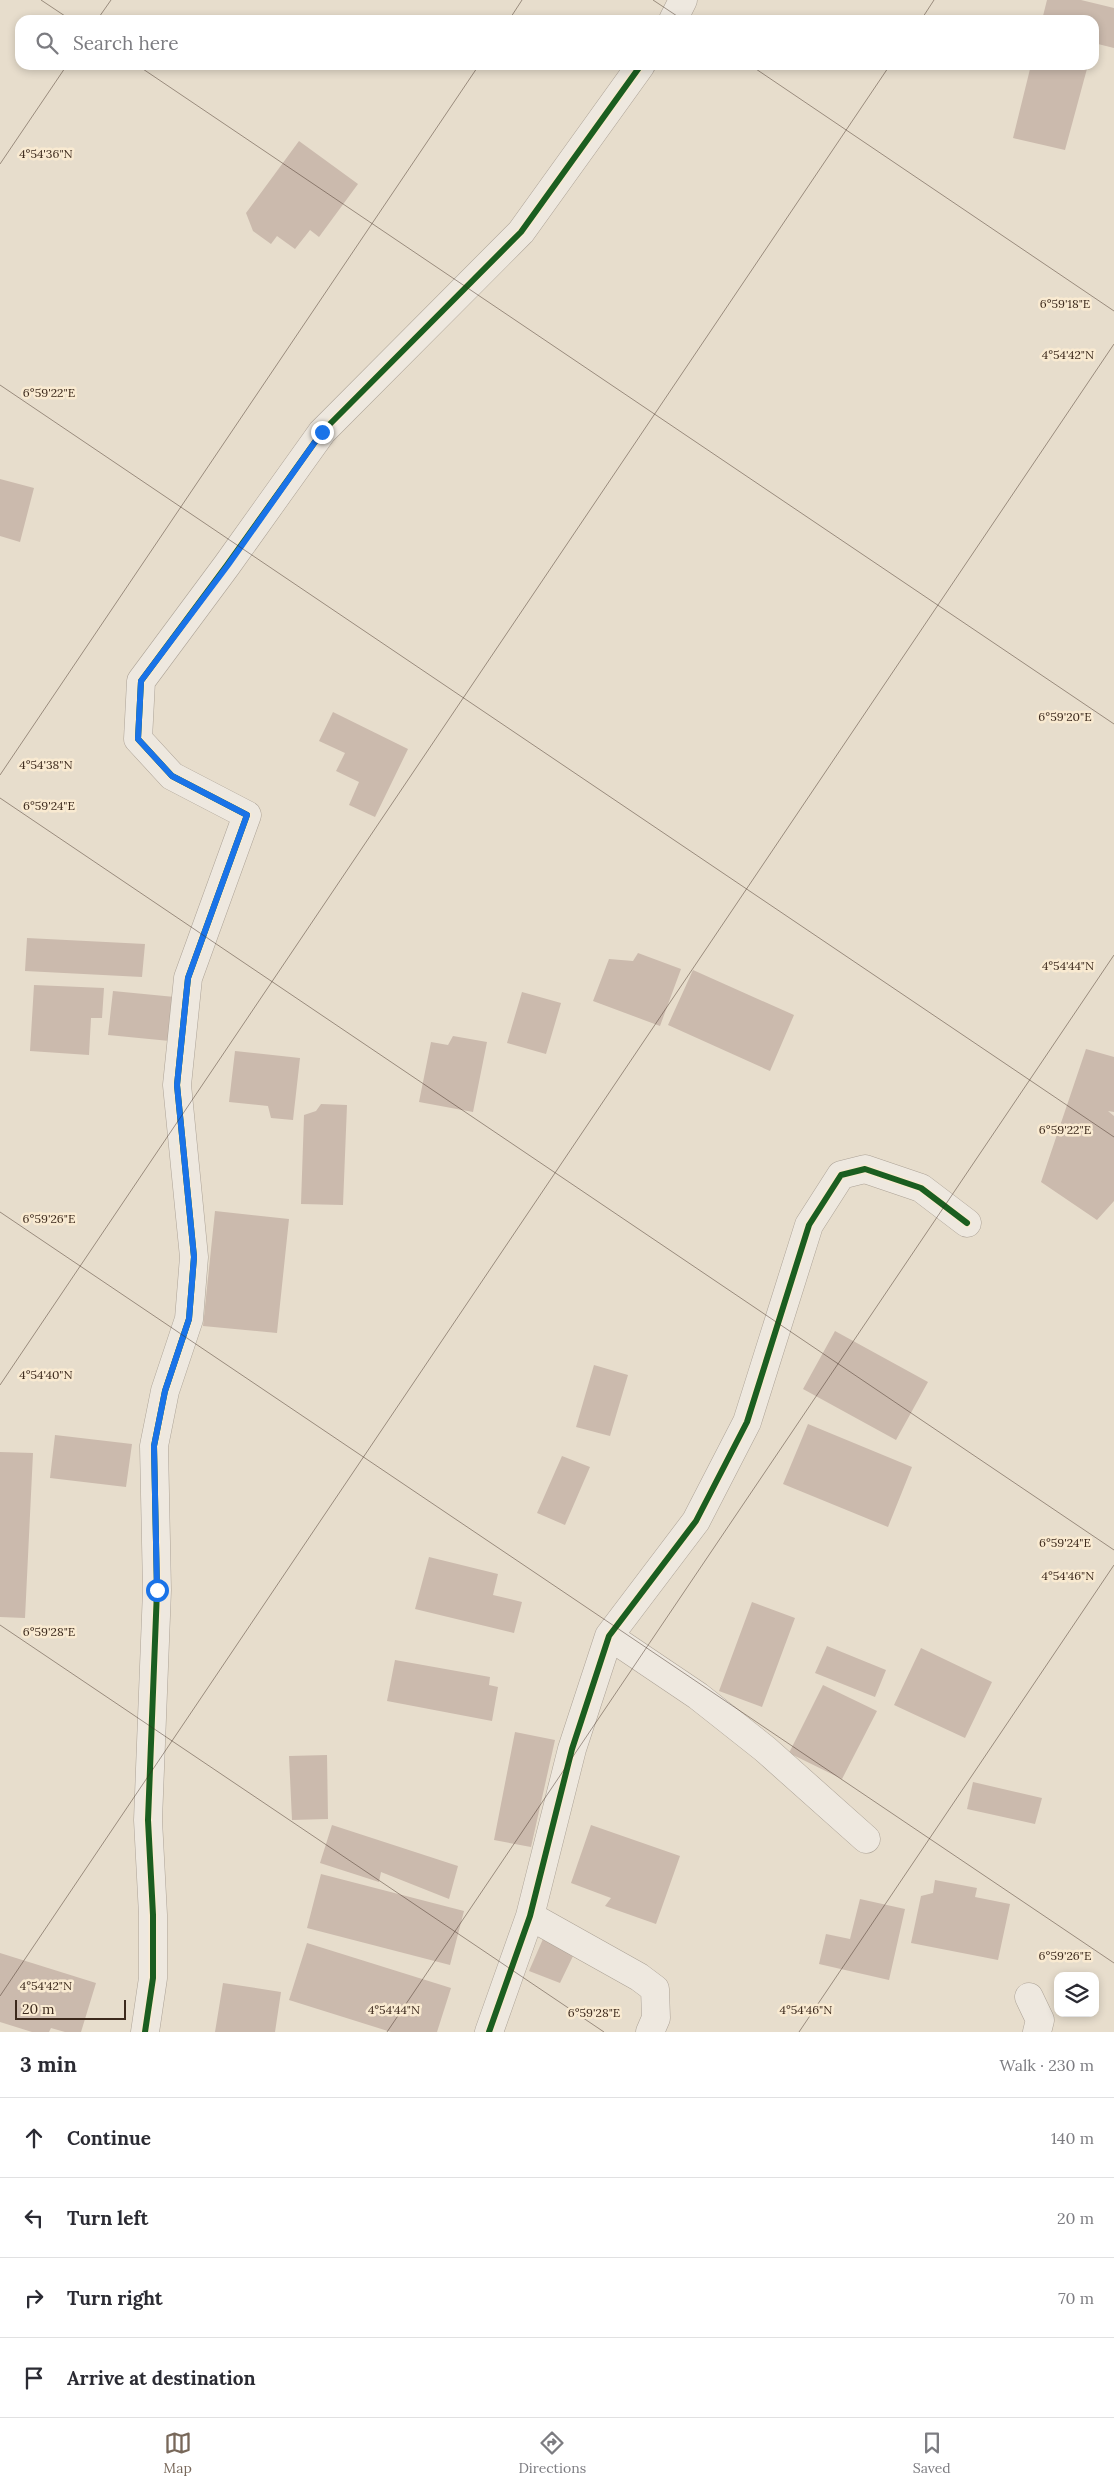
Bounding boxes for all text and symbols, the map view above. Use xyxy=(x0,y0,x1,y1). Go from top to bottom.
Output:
search box xyxy=(15,15,1099,70)
icon: search xyxy=(33,29,61,57)
text: Search here xyxy=(73,31,179,55)
text: 4°54'36"N xyxy=(19,146,73,161)
text: 6°59'18"E xyxy=(1040,296,1090,311)
text: 4°54'42"N xyxy=(1042,347,1094,362)
text: 6°59'22"E xyxy=(23,385,75,400)
route end xyxy=(311,421,334,444)
text: 6°59'20"E xyxy=(1038,709,1092,724)
text: 4°54'38"N xyxy=(19,757,73,772)
text: 6°59'24"E xyxy=(23,798,75,813)
text: 4°54'44"N xyxy=(1042,958,1094,973)
text: 6°59'22"E xyxy=(1039,1122,1091,1137)
text: 6°59'26"E xyxy=(23,1211,75,1226)
text: 4°54'40"N xyxy=(19,1367,73,1382)
text: 6°59'24"E xyxy=(1039,1535,1091,1550)
text: 4°54'46"N xyxy=(1042,1568,1094,1583)
route start xyxy=(146,1579,169,1602)
text: 6°59'28"E xyxy=(23,1624,75,1639)
text: 6°59'26"E xyxy=(1039,1948,1091,1963)
map controls xyxy=(1054,1972,1099,2017)
button: layers xyxy=(1054,1972,1099,2017)
text: 4°54'42"N xyxy=(20,1978,72,1993)
scale bar xyxy=(15,1997,126,2020)
text: 20 m xyxy=(22,2000,54,2018)
text: 4°54'44"N xyxy=(368,2002,420,2017)
text: 4°54'46"N xyxy=(780,2002,832,2017)
text: 6°59'28"E xyxy=(568,2005,620,2020)
text: 3 min xyxy=(20,2051,77,2078)
text: Walk · 230 m xyxy=(999,2055,1094,2075)
icon: ahead xyxy=(20,2124,48,2152)
text: Continue xyxy=(67,2126,151,2150)
text: 140 m xyxy=(1051,2128,1094,2148)
icon: left xyxy=(20,2204,48,2232)
text: Turn left xyxy=(67,2206,148,2230)
text: 20 m xyxy=(1057,2208,1094,2228)
icon: right xyxy=(20,2284,48,2312)
text: Turn right xyxy=(67,2286,163,2310)
text: 70 m xyxy=(1058,2288,1094,2308)
icon: arrive xyxy=(20,2364,48,2392)
text: Arrive at destination xyxy=(67,2366,256,2390)
tab: Map xyxy=(163,2429,192,2477)
tab: Directions xyxy=(518,2429,586,2477)
tab: Saved xyxy=(913,2429,951,2477)

